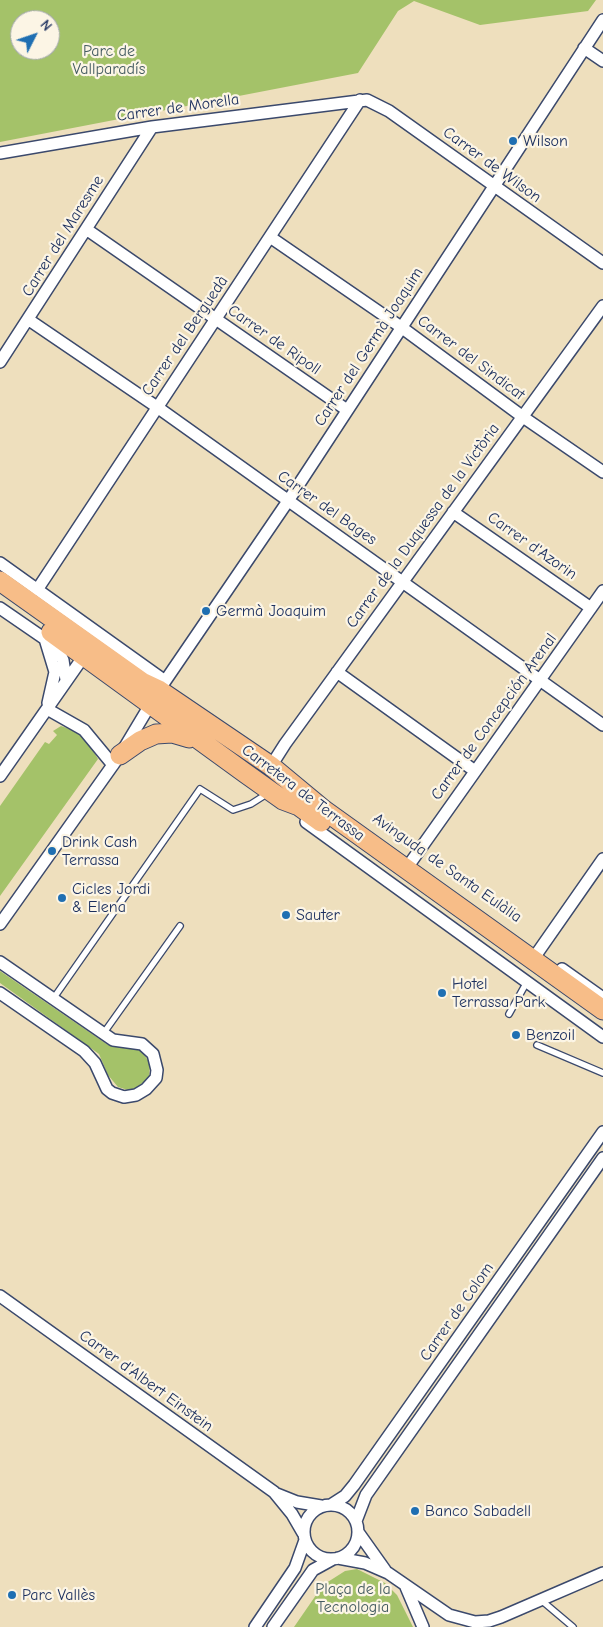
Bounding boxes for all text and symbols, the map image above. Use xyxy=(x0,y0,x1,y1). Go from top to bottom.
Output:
north arrow xyxy=(10,10,60,60)
text: N xyxy=(37,16,55,35)
park label: Parc de Vallparadís xyxy=(73,41,145,79)
street label: Carrer de Morella xyxy=(116,90,240,126)
street label: Carrer de Wilson xyxy=(439,123,545,207)
place label: Wilson xyxy=(523,131,568,151)
marker: Wilson xyxy=(507,135,519,147)
street label: Carrer del Maresme xyxy=(18,172,108,300)
street label: Carrer del Germà Joaquim xyxy=(310,264,428,430)
street label: Carrer del Berguedà xyxy=(138,272,232,400)
street label: Carrer de Ripoll xyxy=(224,301,324,379)
street label: Carrer del Sindicat xyxy=(414,311,528,405)
street label: Carrer de la Duquessa de la Victòria xyxy=(342,420,504,632)
street label: Carrer del Bages xyxy=(274,467,380,549)
street label: Carrer d'Azorin xyxy=(483,508,581,584)
place label: Germà Joaquim xyxy=(216,601,326,621)
marker: Germà Joaquim xyxy=(200,605,212,617)
street label: Carrer de Concepción Arenal xyxy=(427,630,561,804)
street label: Carretera de Terrassa xyxy=(238,740,368,846)
street label: Avinguda de Santa Eulàlia xyxy=(369,809,525,927)
place label: Drink Cash Terrassa xyxy=(62,832,137,870)
marker: Drink Cash Terrassa xyxy=(46,845,58,857)
place label: Cicles Jordi & Elena xyxy=(72,879,150,917)
marker: Cicles Jordi & Elena xyxy=(56,892,68,904)
place label: Sauter xyxy=(296,905,340,925)
marker: Sauter xyxy=(280,909,292,921)
place label: Hotel Terrassa Park xyxy=(452,974,545,1012)
marker: Hotel Terrassa Park xyxy=(436,987,448,999)
place label: Benzoil xyxy=(526,1025,575,1045)
marker: Benzoil xyxy=(510,1029,522,1041)
street label: Carrer de Colom xyxy=(416,1259,498,1365)
street label: Carrer d'Albert Einstein xyxy=(75,1326,217,1436)
place label: Banco Sabadell xyxy=(425,1501,531,1521)
marker: Banco Sabadell xyxy=(409,1505,421,1517)
park label: Plaça de la Tecnologia xyxy=(315,1579,391,1617)
place label: Parc Vallès xyxy=(22,1585,95,1605)
marker: Parc Vallès xyxy=(6,1589,18,1601)

